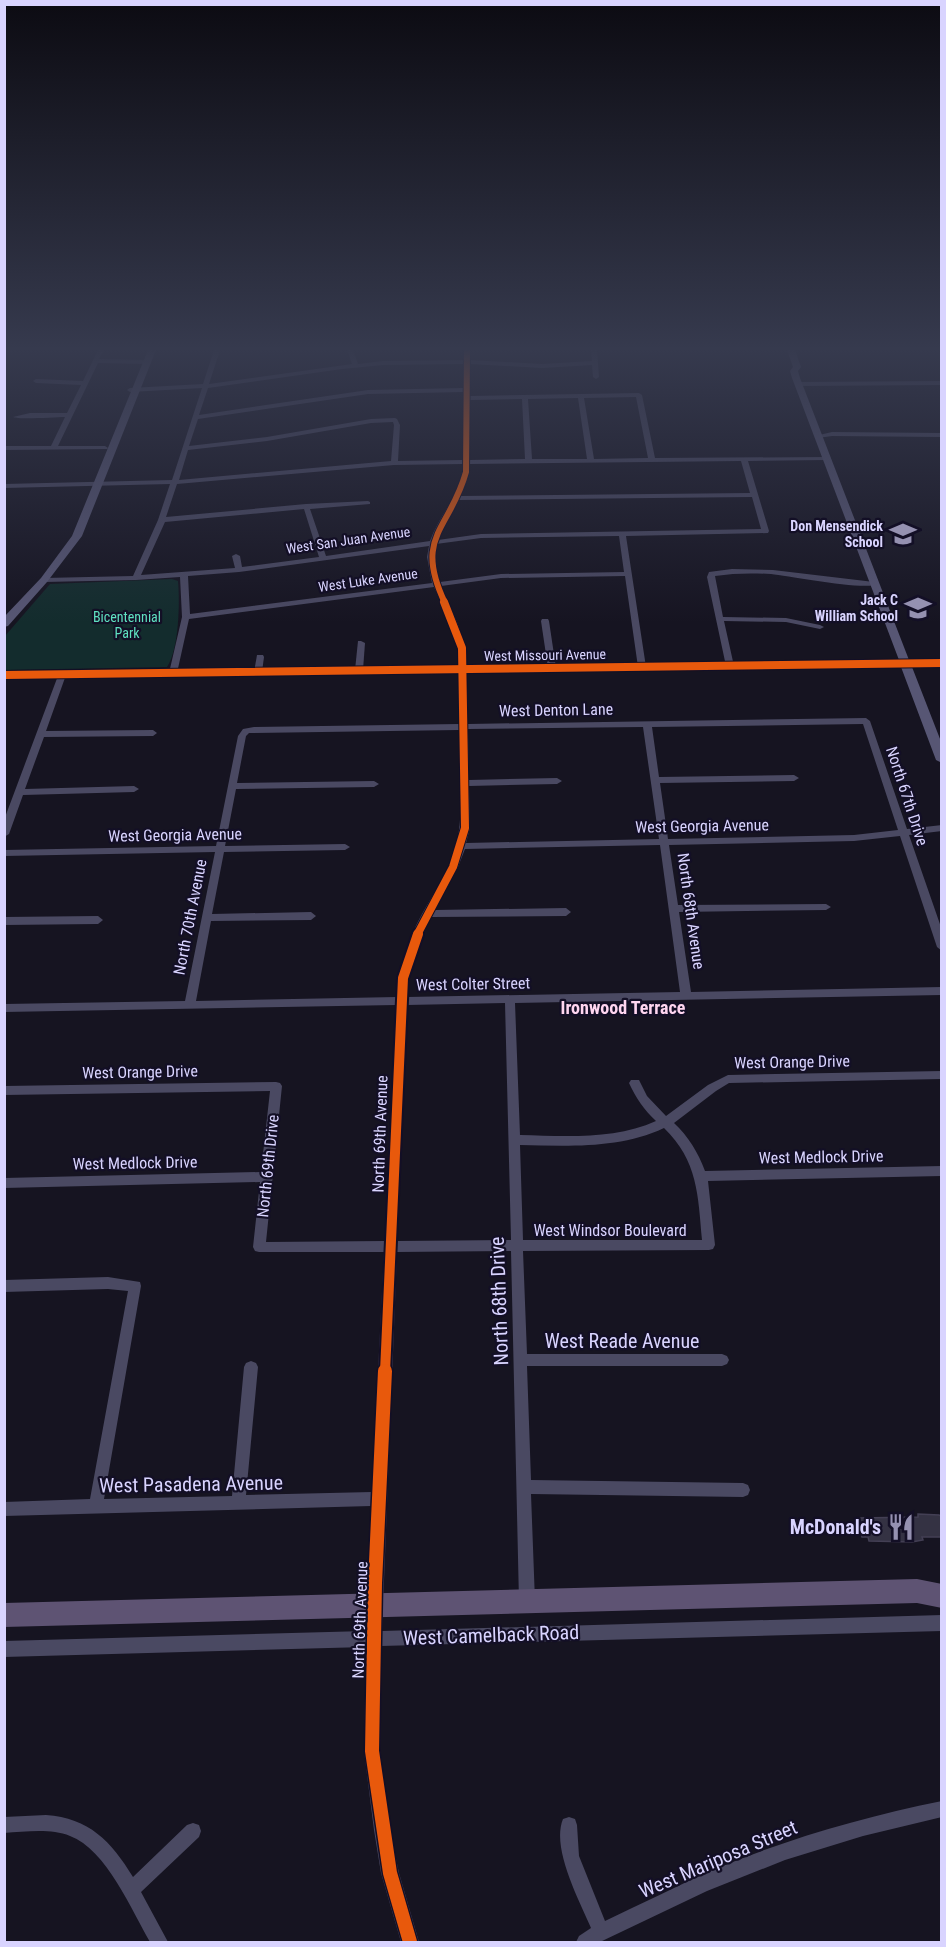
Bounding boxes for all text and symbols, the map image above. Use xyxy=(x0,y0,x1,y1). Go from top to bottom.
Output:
place label: Don Mensendick School xyxy=(790,518,883,550)
school or university icon: Don Mensendick School xyxy=(888,519,918,549)
street label: West San Juan Avenue xyxy=(285,523,412,557)
street label: West Luke Avenue xyxy=(317,565,419,595)
place label: Jack C William School xyxy=(815,592,898,624)
school or university icon: Jack C William School xyxy=(903,593,933,623)
park label: Bicentennial Park xyxy=(93,609,161,641)
street label: West Missouri Avenue xyxy=(484,646,607,664)
street label: West Denton Lane xyxy=(499,700,613,720)
street label: North 67th Drive xyxy=(882,744,932,848)
street label: West Georgia Avenue xyxy=(635,815,769,837)
street label: West Georgia Avenue xyxy=(108,824,242,846)
street label: North 68th Avenue xyxy=(673,852,709,970)
street label: North 70th Avenue xyxy=(169,858,211,976)
street label: West Colter Street xyxy=(416,974,531,994)
district label: Ironwood Terrace xyxy=(561,997,686,1018)
street label: West Orange Drive xyxy=(734,1051,850,1073)
street label: West Orange Drive xyxy=(82,1061,198,1083)
street label: North 69th Avenue xyxy=(368,1075,392,1193)
street label: North 69th Drive xyxy=(253,1114,283,1218)
street label: West Medlock Drive xyxy=(759,1146,883,1168)
street label: West Medlock Drive xyxy=(73,1152,197,1174)
street label: West Windsor Boulevard xyxy=(533,1221,687,1240)
street label: North 68th Drive xyxy=(485,1236,513,1366)
street label: West Reade Avenue xyxy=(545,1329,699,1353)
street label: West Pasadena Avenue xyxy=(99,1470,283,1498)
restaurant icon: McDonald's xyxy=(886,1512,916,1542)
place label: McDonald's xyxy=(790,1515,881,1539)
street label: North 69th Avenue xyxy=(348,1561,372,1679)
street label: West Camelback Road xyxy=(402,1620,580,1650)
street label: West Mariposa Street xyxy=(635,1815,801,1903)

